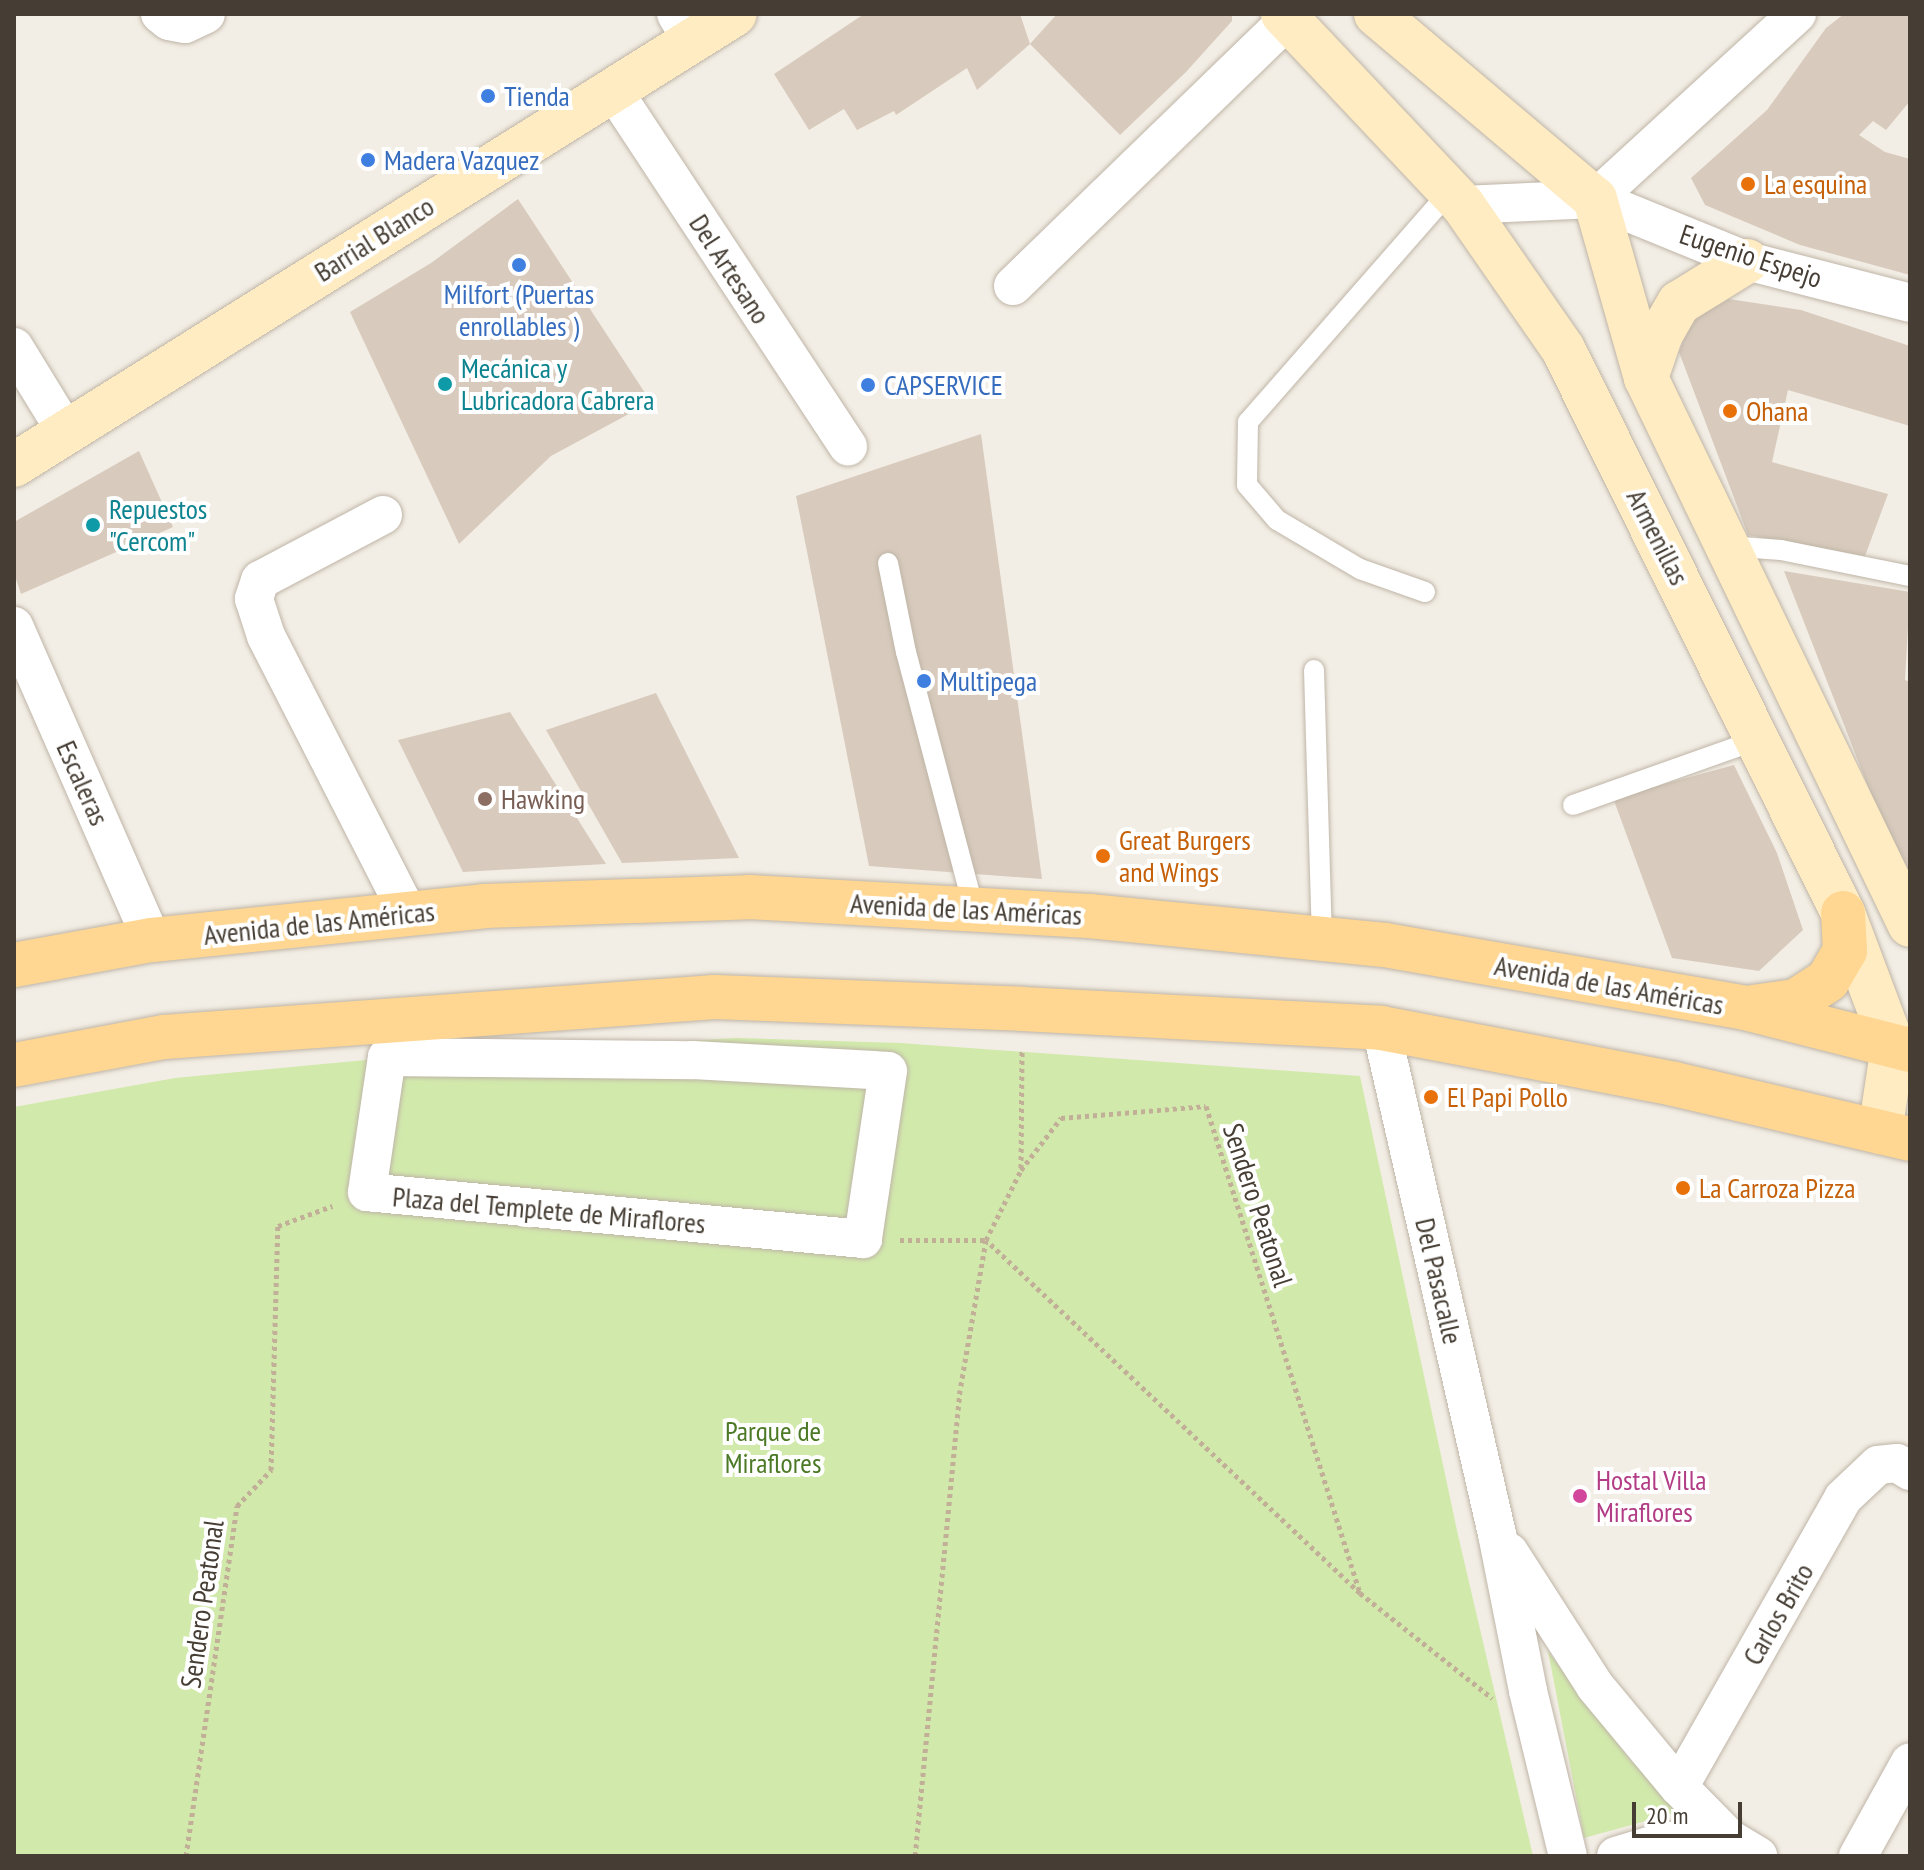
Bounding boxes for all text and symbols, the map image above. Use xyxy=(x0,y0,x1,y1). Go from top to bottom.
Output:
place label: Tienda xyxy=(504,79,570,113)
marker: Tienda xyxy=(479,87,497,105)
place label: Madera Vazquez xyxy=(384,143,540,177)
marker: Madera Vazquez xyxy=(359,151,377,169)
place label: La esquina xyxy=(1764,167,1867,201)
marker: La esquina xyxy=(1739,175,1757,193)
street label: Barrial Blanco xyxy=(308,189,440,289)
street label: Del Artesano xyxy=(682,208,778,330)
street label: Eugenio Espejo xyxy=(1676,217,1826,295)
marker: Milfort (Puertas enrollables ) xyxy=(510,256,528,274)
place label: Milfort (Puertas enrollables ) xyxy=(444,277,594,343)
place label: Mecánica y Lubricadora Cabrera xyxy=(461,351,654,417)
place label: CAPSERVICE xyxy=(884,368,1003,402)
marker: Mecánica y Lubricadora Cabrera xyxy=(436,375,454,393)
marker: CAPSERVICE xyxy=(859,376,877,394)
place label: Ohana xyxy=(1746,394,1808,428)
marker: Ohana xyxy=(1721,402,1739,420)
street label: Armenillas xyxy=(1620,484,1696,590)
place label: Repuestos "Cercom" xyxy=(109,492,207,558)
marker: Repuestos "Cercom" xyxy=(84,516,102,534)
place label: Multipega xyxy=(940,664,1037,698)
marker: Multipega xyxy=(915,672,933,690)
street label: Escaleras xyxy=(50,735,116,831)
place label: Hawking xyxy=(501,782,585,816)
marker: Hawking xyxy=(476,790,494,808)
place label: Great Burgers and Wings xyxy=(1119,823,1251,889)
marker: Great Burgers and Wings xyxy=(1094,847,1112,865)
street label: Avenida de las Américas xyxy=(849,886,1083,932)
street label: Avenida de las Américas xyxy=(202,894,436,952)
street label: Avenida de las Américas xyxy=(1492,948,1726,1022)
place label: El Papi Pollo xyxy=(1447,1080,1568,1114)
marker: El Papi Pollo xyxy=(1422,1088,1440,1106)
street label: Sendero Peatonal xyxy=(1216,1119,1300,1291)
place label: La Carroza Pizza xyxy=(1699,1171,1855,1205)
marker: La Carroza Pizza xyxy=(1674,1179,1692,1197)
street label: Plaza del Templete de Miraflores xyxy=(391,1180,707,1240)
street label: Del Pasacalle xyxy=(1408,1215,1470,1347)
park label: Parque de Miraflores xyxy=(725,1414,821,1480)
place label: Hostal Villa Miraflores xyxy=(1596,1463,1707,1529)
marker: Hostal Villa Miraflores xyxy=(1571,1487,1589,1505)
street label: Sendero Peatonal xyxy=(174,1518,230,1690)
street label: Carlos Brito xyxy=(1735,1557,1821,1671)
scale bar xyxy=(1636,1786,1746,1836)
text: 20 m xyxy=(1646,1800,1688,1831)

